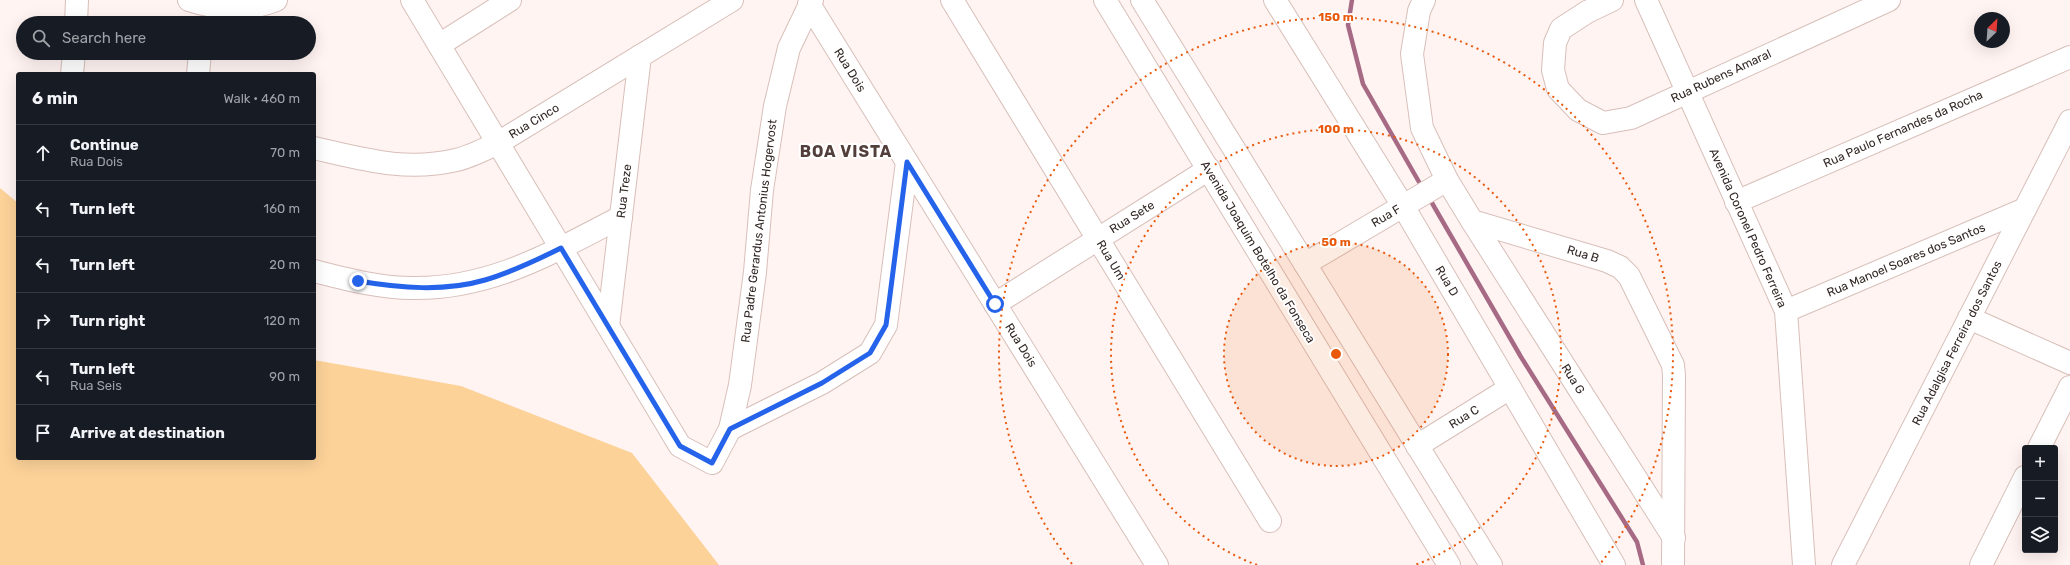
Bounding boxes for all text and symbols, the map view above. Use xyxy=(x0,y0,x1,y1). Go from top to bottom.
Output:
text: 150 m xyxy=(1318,10,1354,24)
north arrow xyxy=(1974,12,2010,48)
search box xyxy=(16,16,316,60)
icon: search xyxy=(30,27,52,49)
text: Search here xyxy=(62,29,146,47)
street label: Rua Dois xyxy=(831,46,869,94)
street label: Rua Rubens Amaral xyxy=(1669,47,1773,105)
street label: Rua Paulo Fernandes da Rocha xyxy=(1821,87,1985,171)
text: 6 min xyxy=(32,88,78,108)
text: Walk · 460 m xyxy=(223,91,300,106)
street label: Rua Cinco xyxy=(506,100,562,142)
street label: Rua Padre Gerardus Antonius Hogervost xyxy=(738,118,780,343)
text: 100 m xyxy=(1318,122,1354,136)
text: Continue xyxy=(70,136,139,154)
icon: ahead xyxy=(32,142,54,164)
district label: BOA VISTA xyxy=(800,142,892,161)
text: 70 m xyxy=(270,145,300,160)
street label: Avenida Coronel Pedro Ferreira xyxy=(1706,146,1790,310)
text: Rua Dois xyxy=(70,154,123,169)
street label: Avenida Joaquim Botelho da Fonseca xyxy=(1198,158,1318,346)
street label: Rua Treze xyxy=(614,163,634,219)
icon: left xyxy=(32,198,54,220)
street label: Rua Sete xyxy=(1107,198,1157,236)
text: Turn left xyxy=(70,200,135,218)
text: 160 m xyxy=(264,201,300,216)
street label: Rua F xyxy=(1369,202,1403,230)
street label: Rua Manoel Soares dos Santos xyxy=(1825,220,1987,300)
text: 50 m xyxy=(1321,235,1351,249)
street label: Rua Um xyxy=(1094,238,1128,282)
street label: Rua B xyxy=(1565,243,1601,265)
icon: left xyxy=(32,254,54,276)
text: Turn left xyxy=(70,256,135,274)
text: 20 m xyxy=(269,257,300,272)
street label: Rua Adalgisa Ferreira dos Santos xyxy=(1909,258,2005,428)
street label: Rua D xyxy=(1433,263,1461,299)
route end xyxy=(349,272,367,290)
route start xyxy=(986,295,1004,313)
icon: right xyxy=(32,310,54,332)
text: Turn right xyxy=(70,312,145,330)
text: 120 m xyxy=(264,313,300,328)
street label: Rua Dois xyxy=(1002,321,1040,369)
centre of rings xyxy=(1329,347,1343,361)
text: Turn left xyxy=(70,360,135,378)
street label: Rua G xyxy=(1558,361,1588,397)
icon: left xyxy=(32,366,54,388)
text: 90 m xyxy=(269,369,300,384)
text: Rua Seis xyxy=(70,378,122,393)
street label: Rua C xyxy=(1446,402,1482,432)
icon: arrive xyxy=(32,422,54,444)
text: Arrive at destination xyxy=(70,424,225,442)
map controls xyxy=(2022,445,2058,553)
button: + xyxy=(2022,445,2058,481)
button: − xyxy=(2022,481,2058,517)
button: layers xyxy=(2022,517,2058,553)

